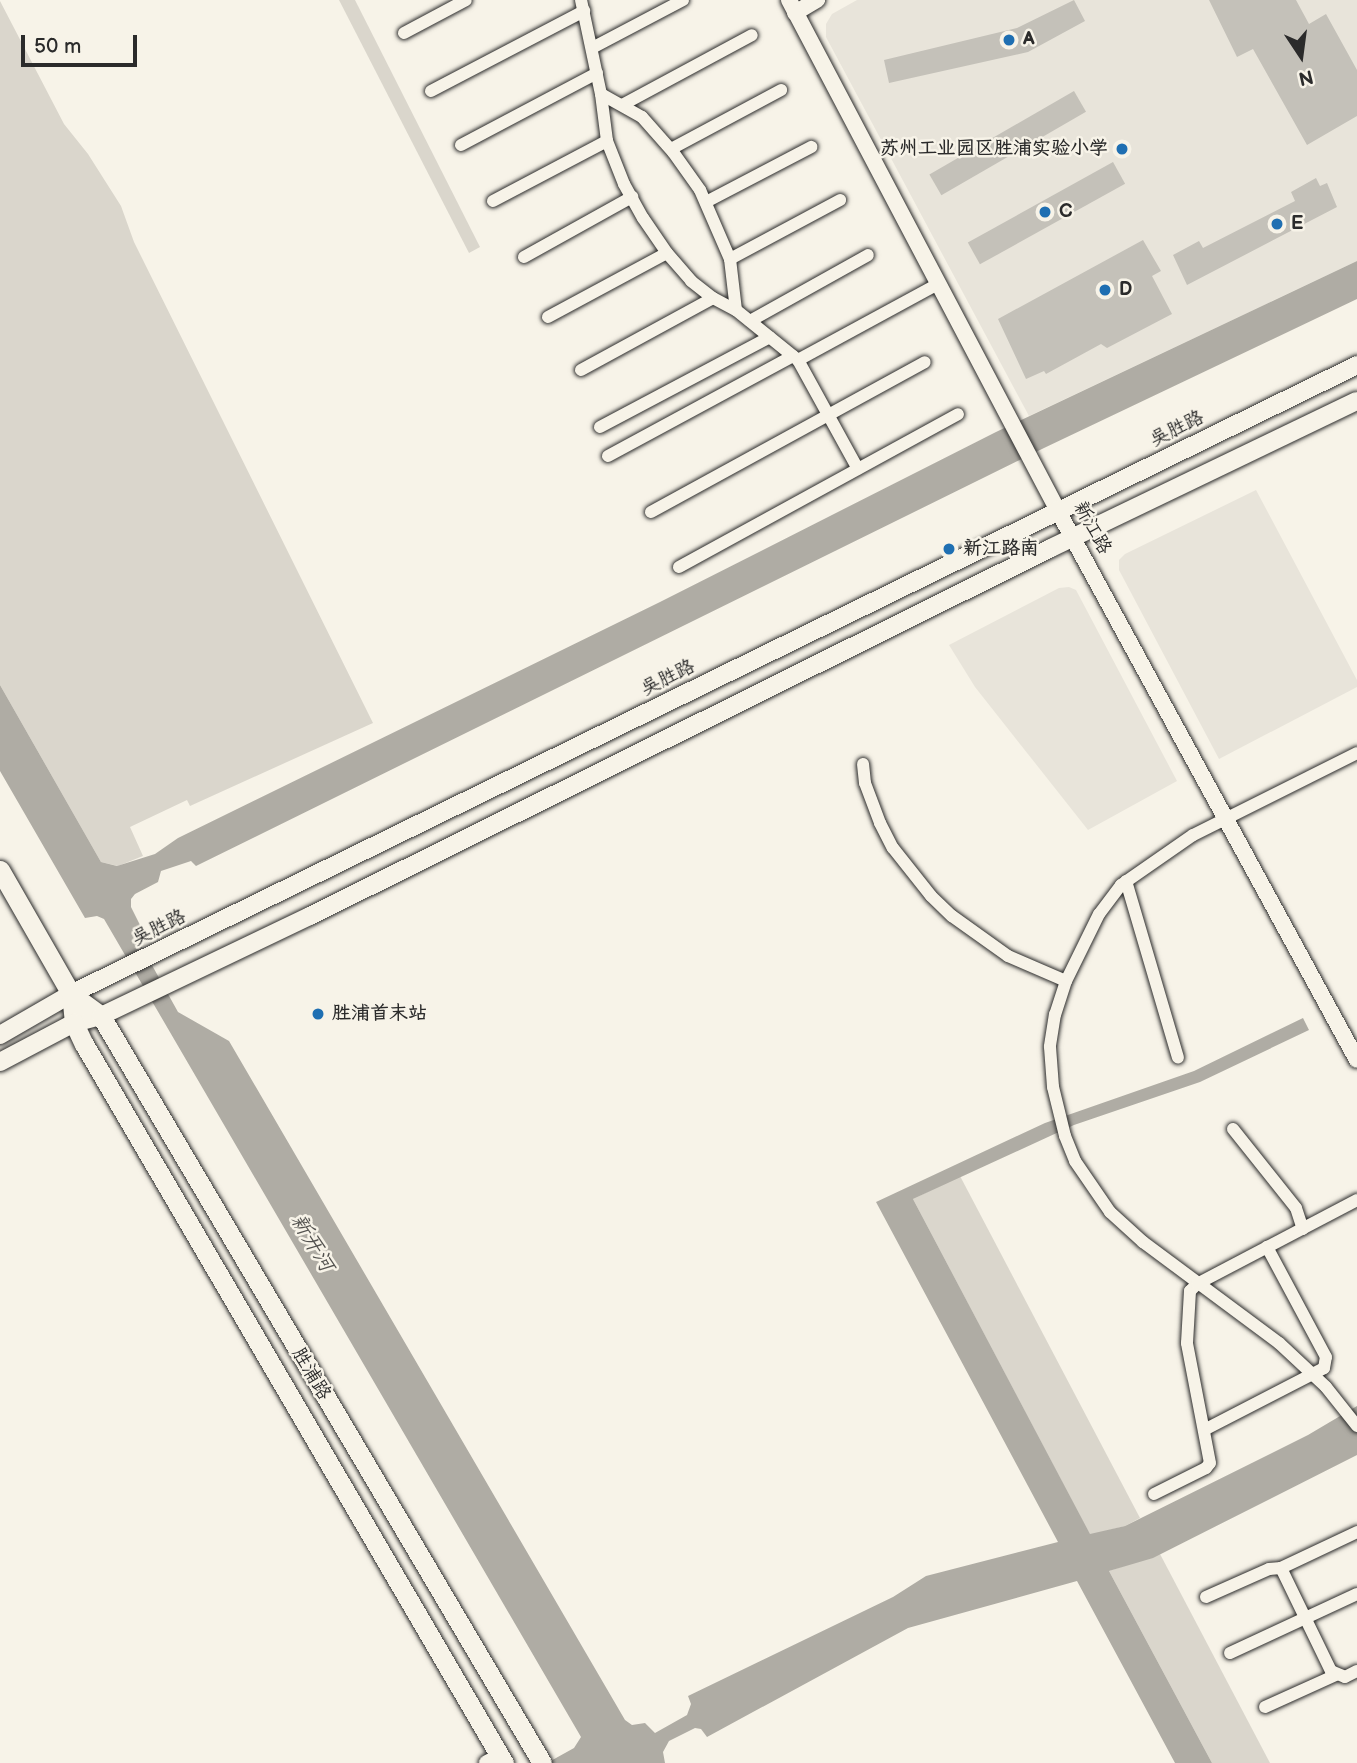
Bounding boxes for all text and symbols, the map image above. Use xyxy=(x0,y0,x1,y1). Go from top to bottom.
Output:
scale bar xyxy=(24,21,140,65)
north arrow xyxy=(1266,21,1336,91)
place label: A xyxy=(1023,29,1035,51)
marker: A xyxy=(1001,32,1017,48)
text: 50 m xyxy=(34,34,81,59)
text: N xyxy=(1296,64,1315,90)
place label: 苏州工业园区胜浦实验小学 xyxy=(880,138,1108,160)
marker: 苏州工业园区胜浦实验小学 xyxy=(1114,141,1130,157)
place label: C xyxy=(1059,201,1072,223)
marker: C xyxy=(1037,204,1053,220)
place label: E xyxy=(1291,213,1303,235)
marker: E xyxy=(1269,216,1285,232)
place label: D xyxy=(1119,279,1132,301)
marker: D xyxy=(1097,282,1113,298)
street label: 吴胜路 xyxy=(1146,406,1208,452)
street label: 新江路 xyxy=(1068,498,1116,558)
place label: 新江路南 xyxy=(963,538,1039,560)
marker: 新江路南 xyxy=(941,541,957,557)
street label: 吴胜路 xyxy=(637,655,699,701)
street label: 吴胜路 xyxy=(128,905,190,951)
place label: 胜浦首末站 xyxy=(332,1003,427,1025)
marker: 胜浦首末站 xyxy=(310,1006,326,1022)
water label: 新开河 xyxy=(285,1210,339,1276)
street label: 胜浦路 xyxy=(287,1344,335,1404)

